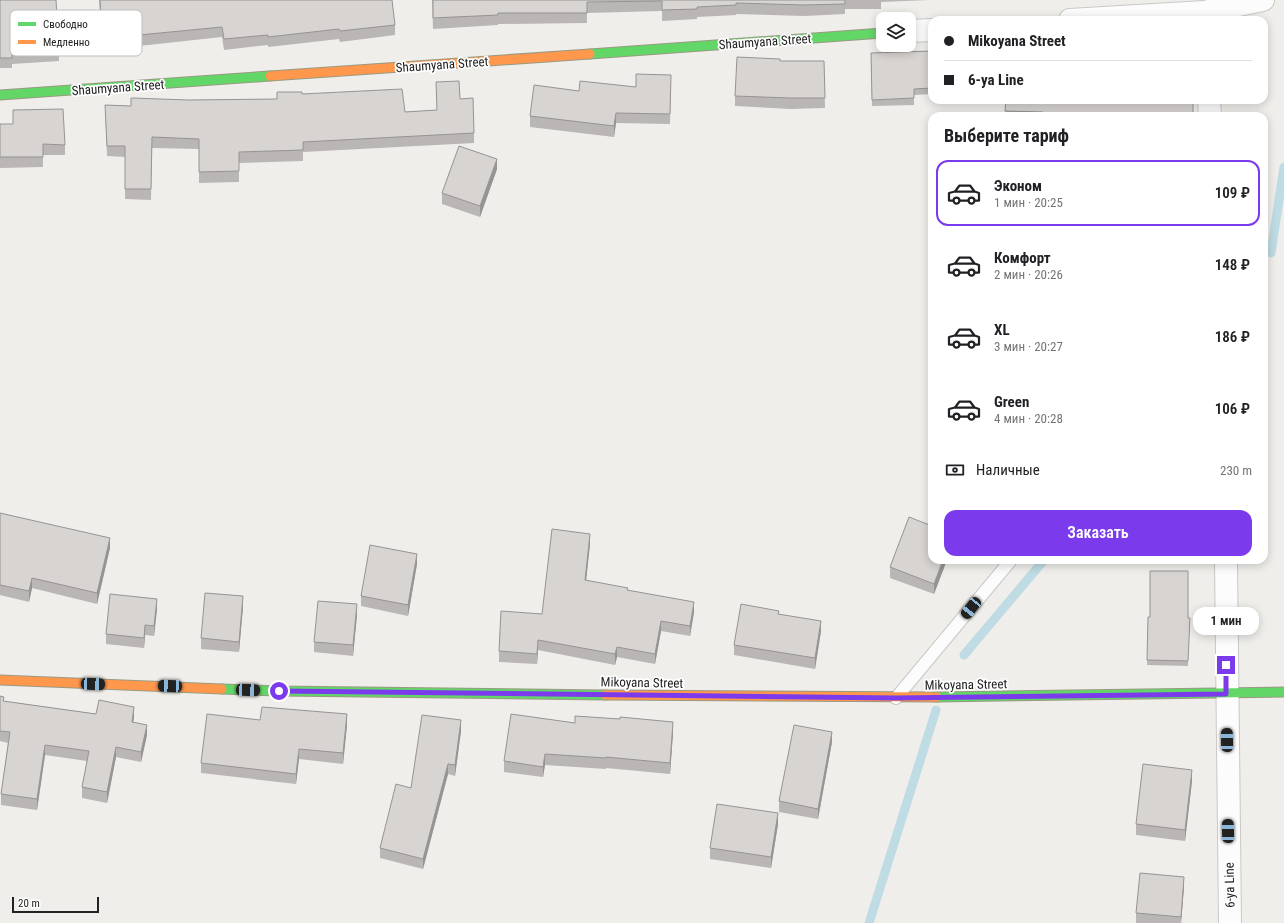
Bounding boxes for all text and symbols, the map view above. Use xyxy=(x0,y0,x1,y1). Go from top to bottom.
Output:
legend xyxy=(10,10,142,56)
map controls xyxy=(876,12,916,52)
button: layers xyxy=(876,12,916,52)
text: Свободно xyxy=(43,18,88,31)
street label: Shaumyana Street xyxy=(718,31,812,52)
text: Mikoyana Street xyxy=(968,32,1066,50)
text: Медленно xyxy=(43,36,90,49)
street label: Shaumyana Street xyxy=(395,54,489,75)
text: 6-ya Line xyxy=(968,71,1024,89)
street label: Shaumyana Street xyxy=(71,77,165,98)
text: Выберите тариф xyxy=(944,125,1069,146)
icon: car xyxy=(946,175,982,211)
text: Эконом xyxy=(994,177,1042,195)
text: 109 ₽ xyxy=(1215,184,1250,202)
text: 1 мин · 20:25 xyxy=(994,195,1063,210)
icon: car xyxy=(946,247,982,283)
text: Комфорт xyxy=(994,249,1051,267)
text: 148 ₽ xyxy=(1215,256,1250,274)
text: 2 мин · 20:26 xyxy=(994,267,1063,282)
icon: car xyxy=(946,319,982,355)
text: XL xyxy=(994,321,1010,339)
text: 186 ₽ xyxy=(1215,328,1250,346)
text: 3 мин · 20:27 xyxy=(994,339,1063,354)
icon: car xyxy=(946,391,982,427)
text: Green xyxy=(994,393,1029,411)
text: 106 ₽ xyxy=(1215,400,1250,418)
text: 4 мин · 20:28 xyxy=(994,411,1063,426)
icon: cash xyxy=(944,459,966,481)
text: Наличные xyxy=(976,461,1040,479)
text: 230 m xyxy=(1220,463,1252,478)
button: Заказать xyxy=(944,510,1252,556)
car xyxy=(959,595,983,621)
callout: 1 мин xyxy=(1193,607,1259,635)
text: 1 мин xyxy=(1210,613,1242,628)
route end xyxy=(1217,656,1235,674)
street label: Mikoyana Street xyxy=(601,674,684,691)
street label: Mikoyana Street xyxy=(925,676,1008,693)
car xyxy=(81,678,105,690)
car xyxy=(158,680,182,692)
route start xyxy=(270,682,288,700)
car xyxy=(236,684,260,696)
car xyxy=(1221,728,1233,752)
car xyxy=(1222,819,1234,843)
street label: 6-ya Line xyxy=(1222,862,1237,908)
scale bar xyxy=(12,895,99,914)
text: 20 m xyxy=(18,897,40,910)

